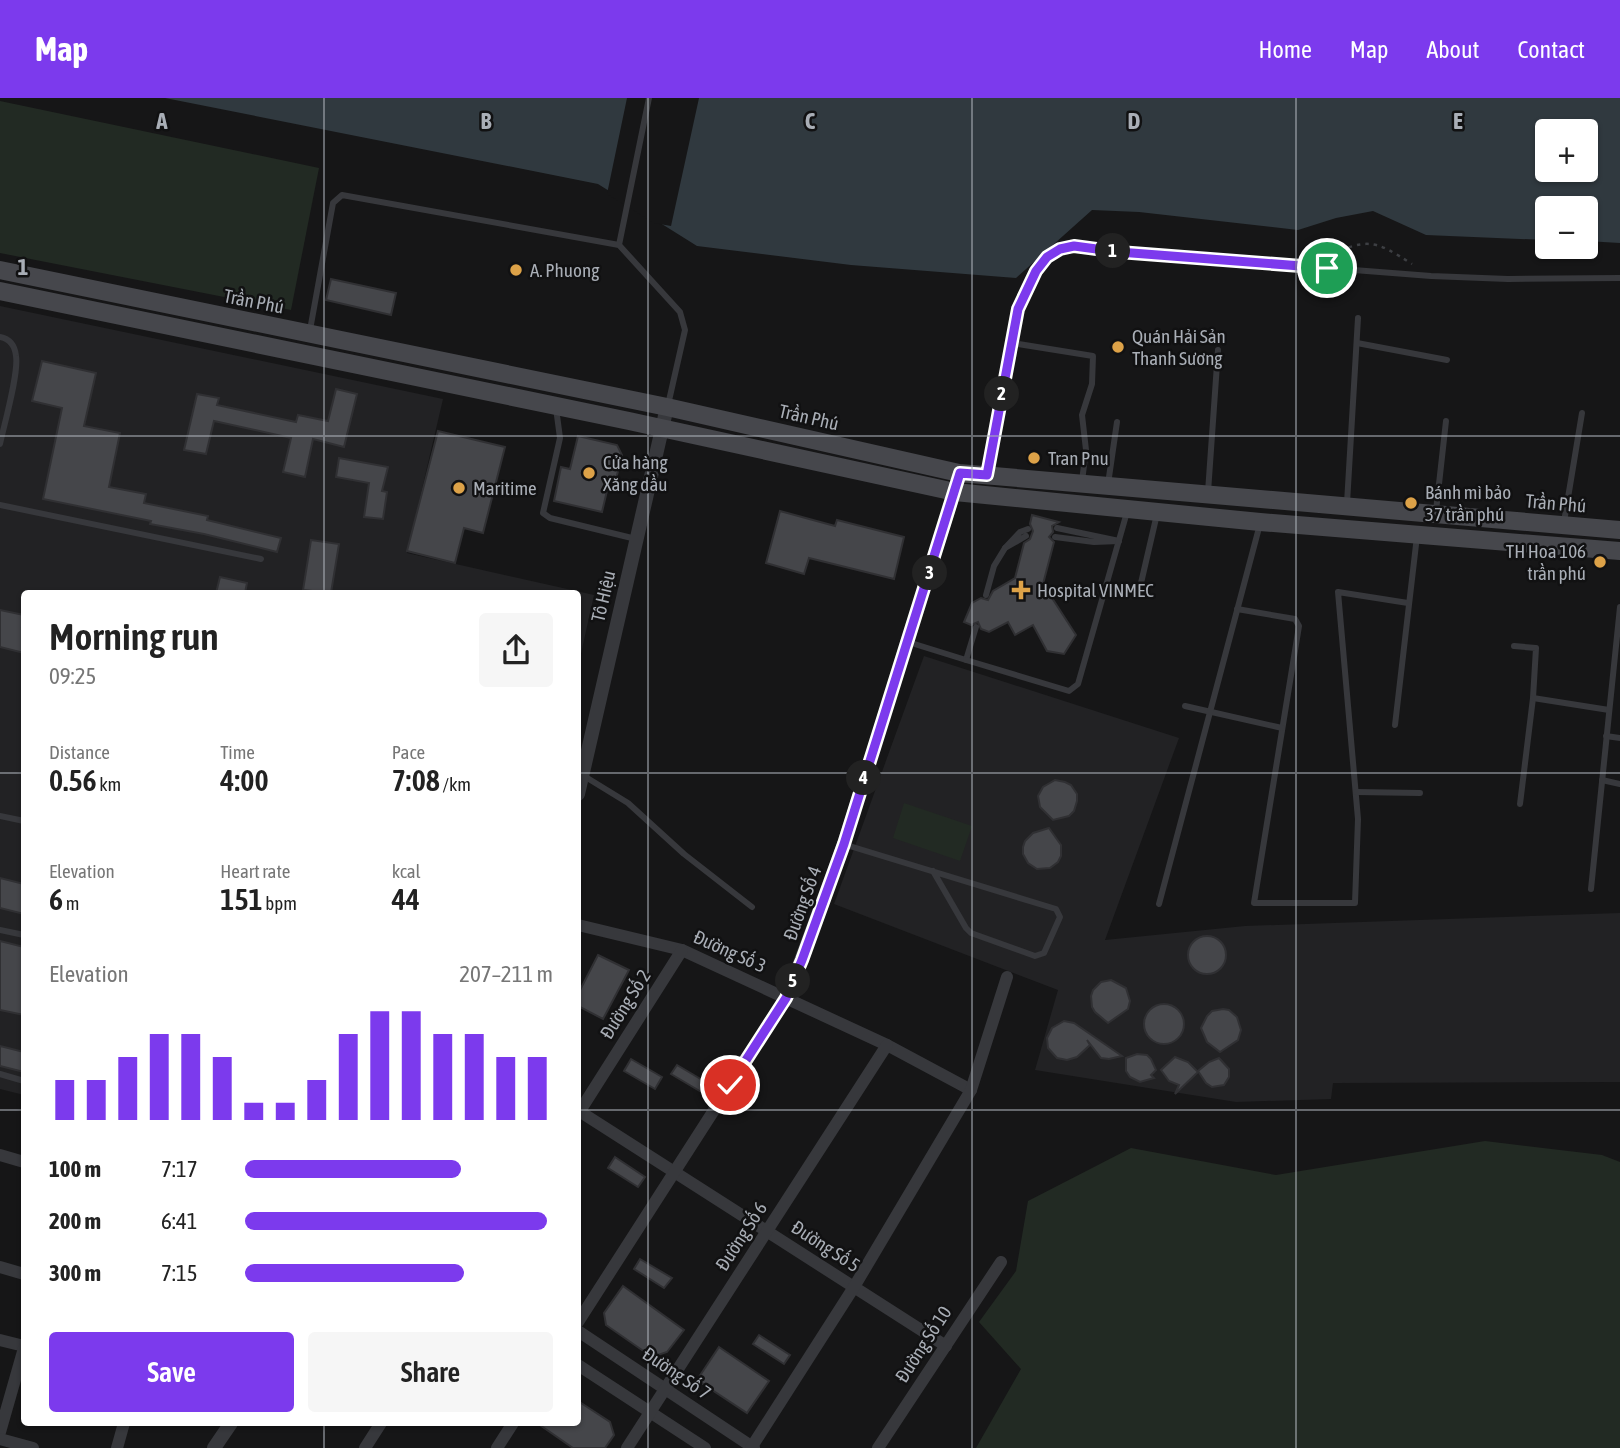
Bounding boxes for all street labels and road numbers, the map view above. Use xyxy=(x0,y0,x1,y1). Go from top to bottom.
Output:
street label: Trần Phú xyxy=(222,284,286,318)
street label: Trần Phú xyxy=(777,399,841,435)
street label: Trần Phú xyxy=(1525,489,1587,517)
street label: Tô Hiệu xyxy=(586,568,620,624)
street label: Đường Số 4 xyxy=(778,863,826,943)
street label: Đường Số 3 xyxy=(690,925,770,977)
street label: Đường Số 2 xyxy=(595,965,655,1043)
street label: Đường Số 6 xyxy=(711,1198,771,1274)
street label: Đường Số 5 xyxy=(788,1216,864,1276)
street label: Đường Số 10 xyxy=(890,1302,956,1386)
street label: Đường Số 7 xyxy=(639,1342,715,1404)

